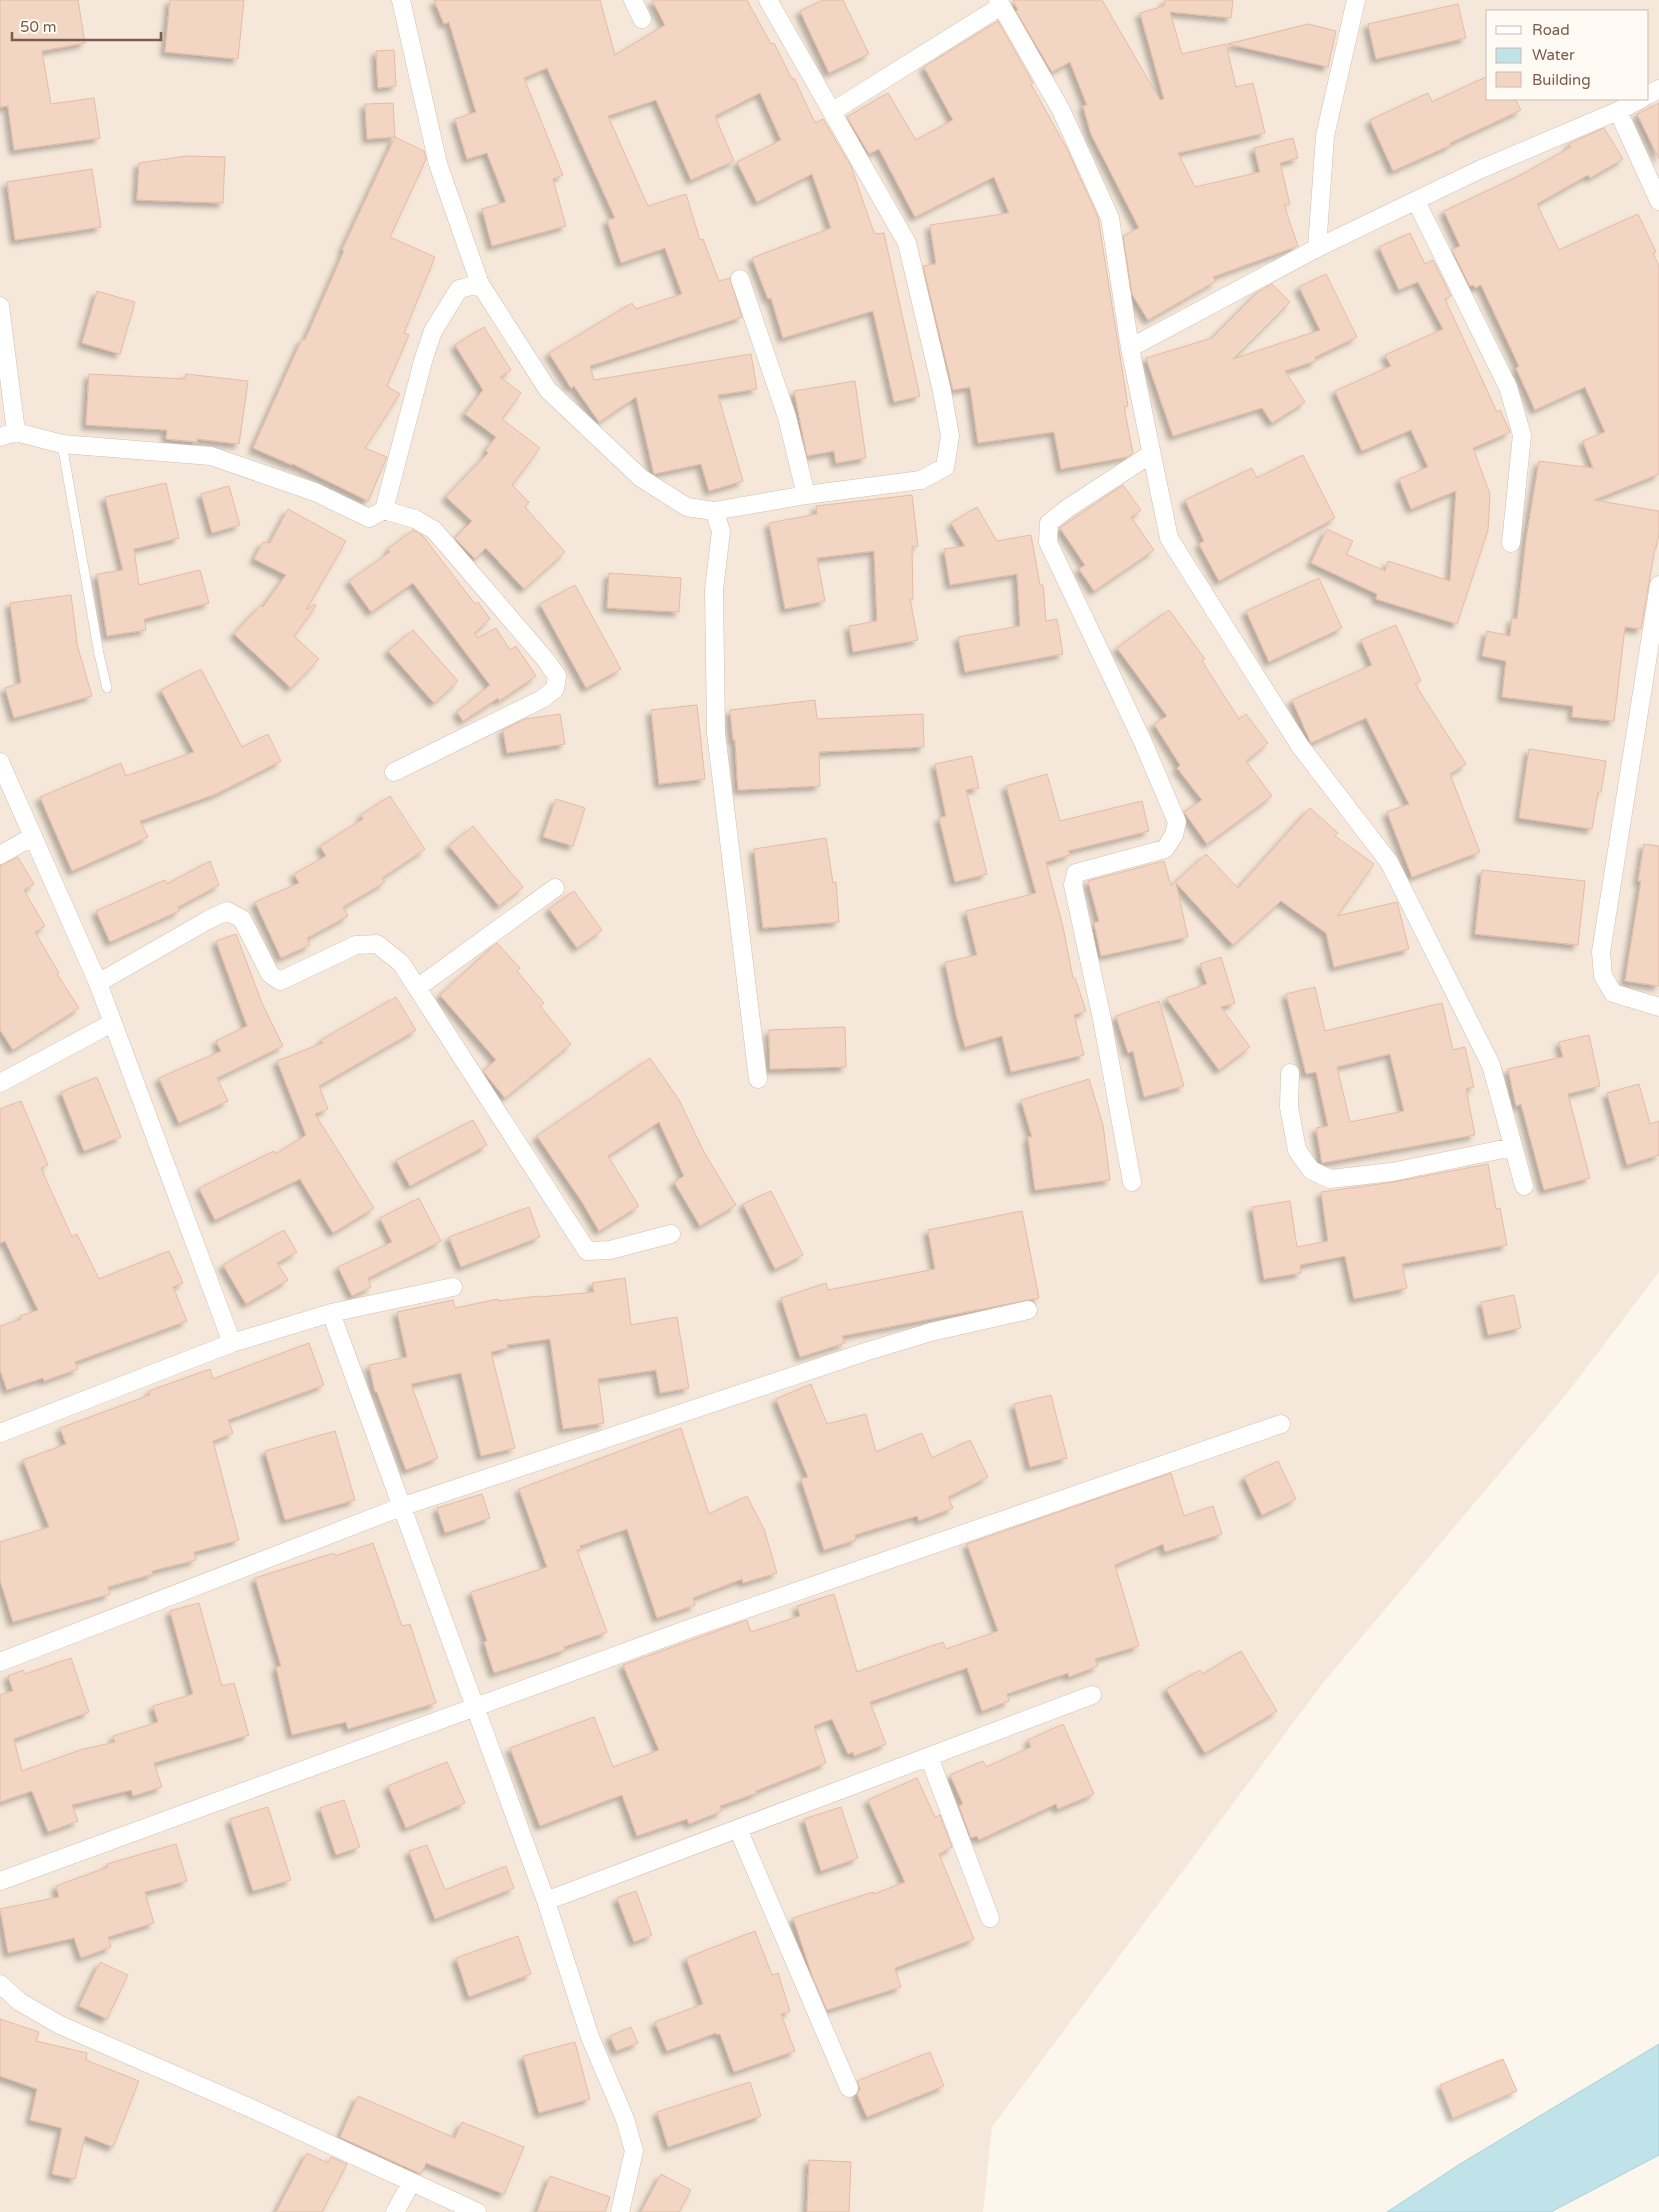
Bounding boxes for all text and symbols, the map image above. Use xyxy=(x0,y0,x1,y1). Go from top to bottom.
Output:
scale bar xyxy=(12,10,161,42)
legend xyxy=(1486,10,1649,100)
text: 50 m xyxy=(20,18,57,36)
text: Road xyxy=(1532,21,1570,39)
text: Water xyxy=(1532,46,1575,64)
text: Building xyxy=(1532,71,1591,89)

